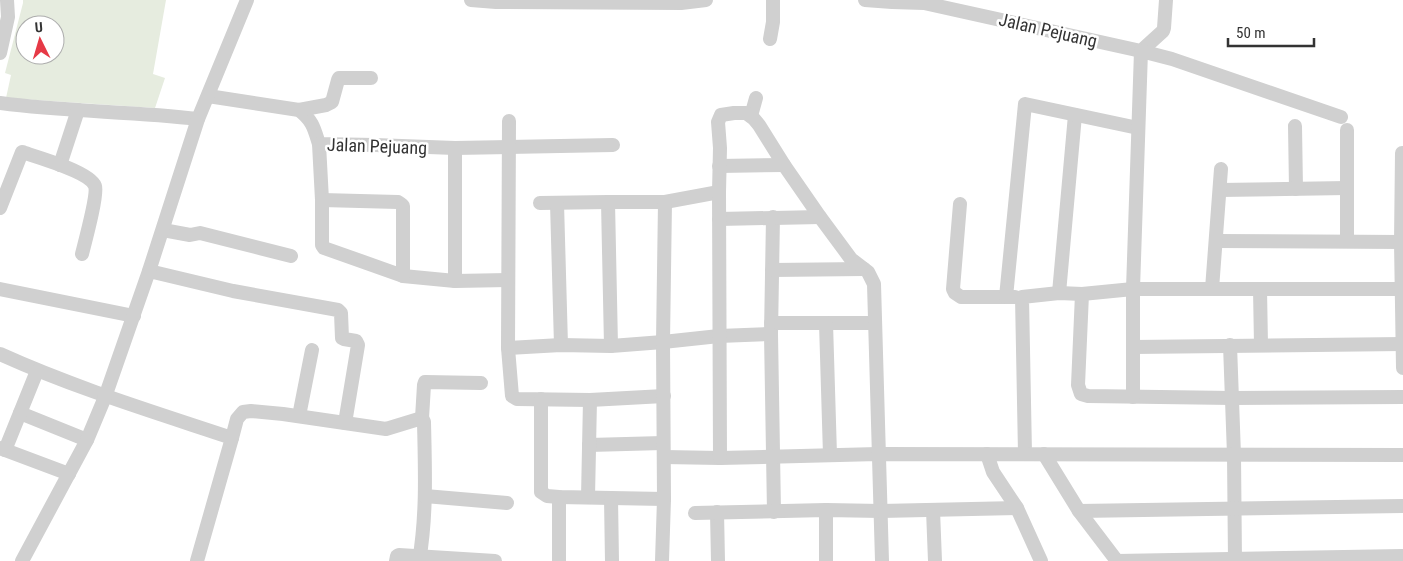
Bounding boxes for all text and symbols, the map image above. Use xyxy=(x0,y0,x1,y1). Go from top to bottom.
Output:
street label: Jalan Pejuang xyxy=(997,9,1099,51)
north arrow xyxy=(15,15,65,65)
scale bar xyxy=(1228,15,1314,47)
text: U xyxy=(34,19,44,35)
text: 50 m xyxy=(1236,24,1266,42)
street label: Jalan Pejuang xyxy=(327,134,427,158)

